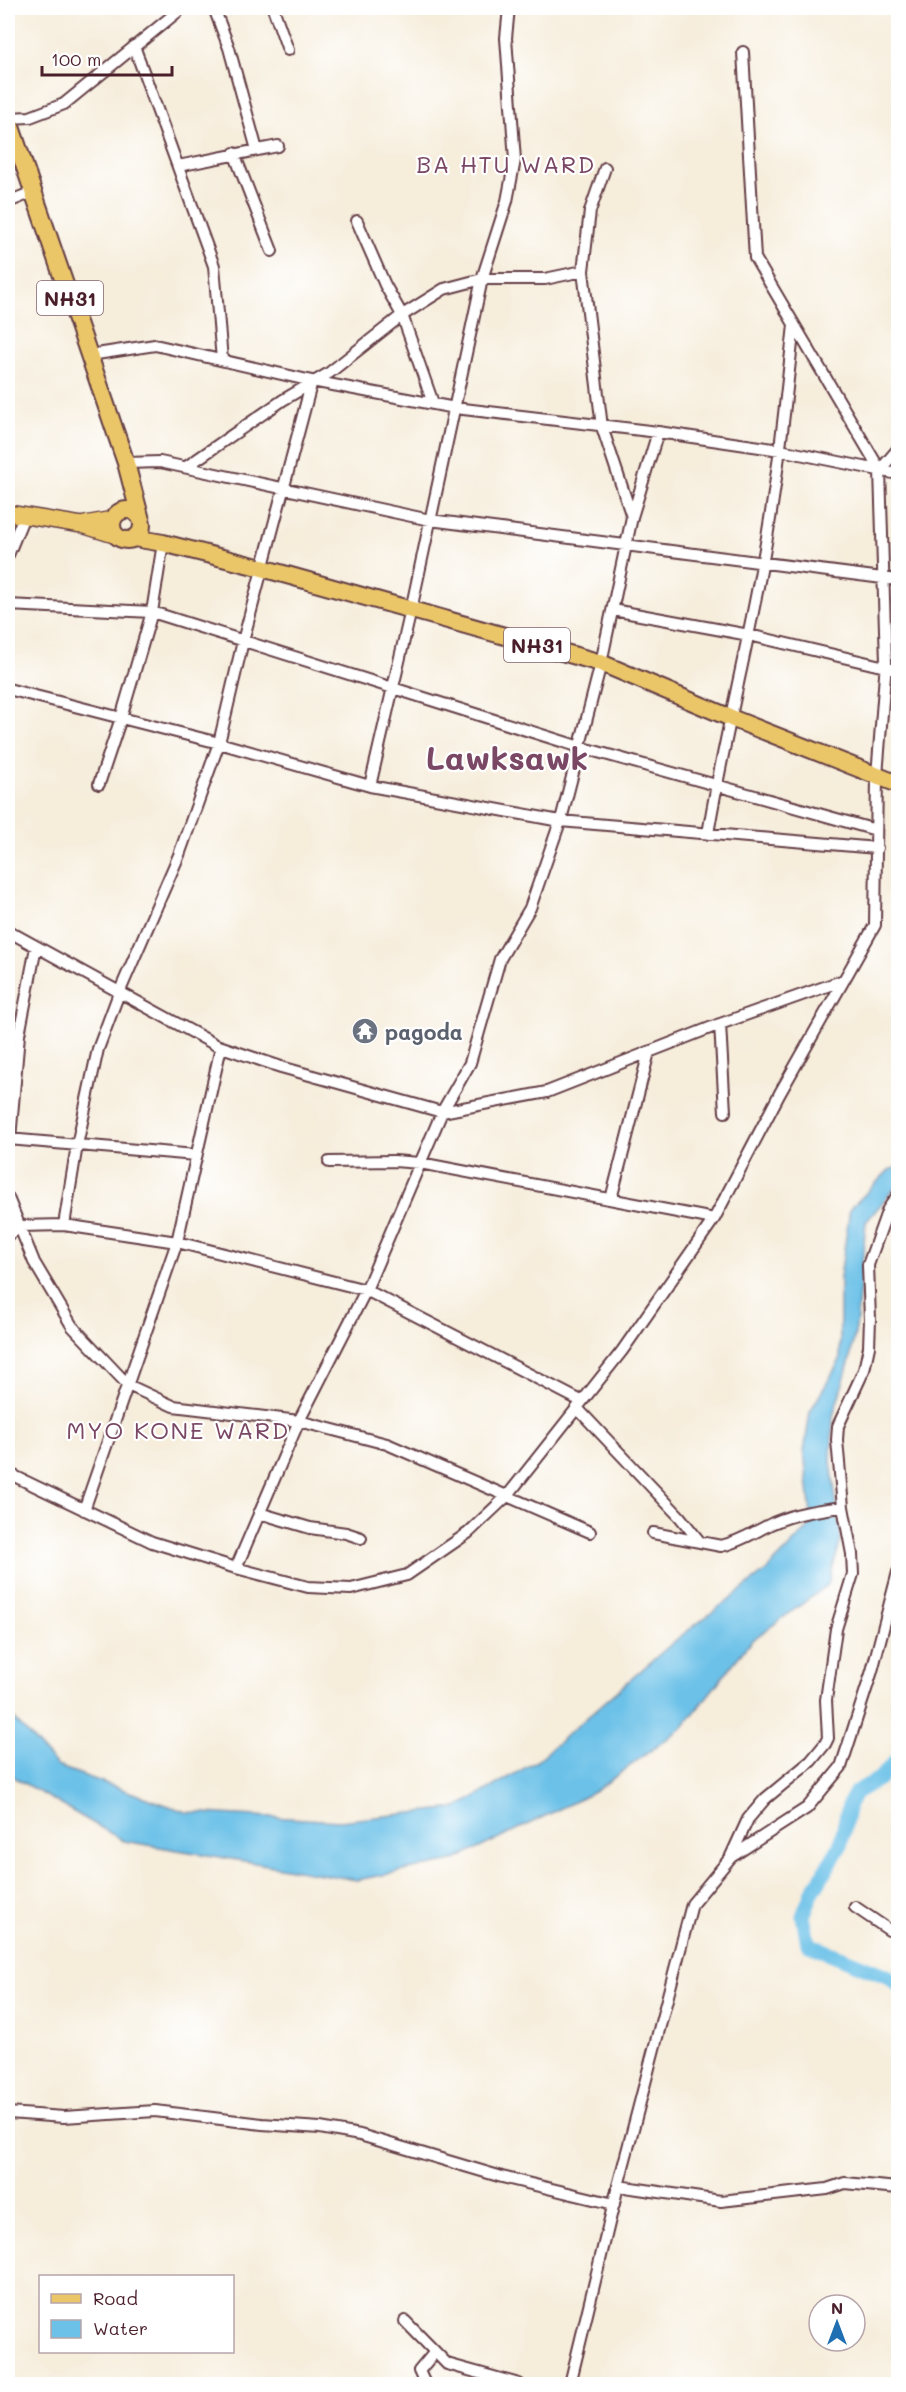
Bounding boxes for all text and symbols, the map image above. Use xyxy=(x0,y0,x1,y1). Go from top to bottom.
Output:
scale bar xyxy=(42,39,172,77)
text: 100 m xyxy=(51,47,101,71)
district label: BA HTU WARD xyxy=(416,148,596,179)
road number: NH31 xyxy=(37,281,103,315)
road number: NH31 xyxy=(504,628,570,662)
district label: Lawksawk xyxy=(426,735,588,778)
temple icon: pagoda xyxy=(350,1016,380,1046)
place label: pagoda xyxy=(385,1018,463,1045)
district label: MYO KONE WARD xyxy=(66,1414,290,1445)
legend xyxy=(39,2275,234,2353)
text: Road xyxy=(93,2286,138,2310)
north arrow xyxy=(807,2293,867,2353)
text: N xyxy=(831,2297,843,2318)
text: Water xyxy=(93,2316,148,2340)

